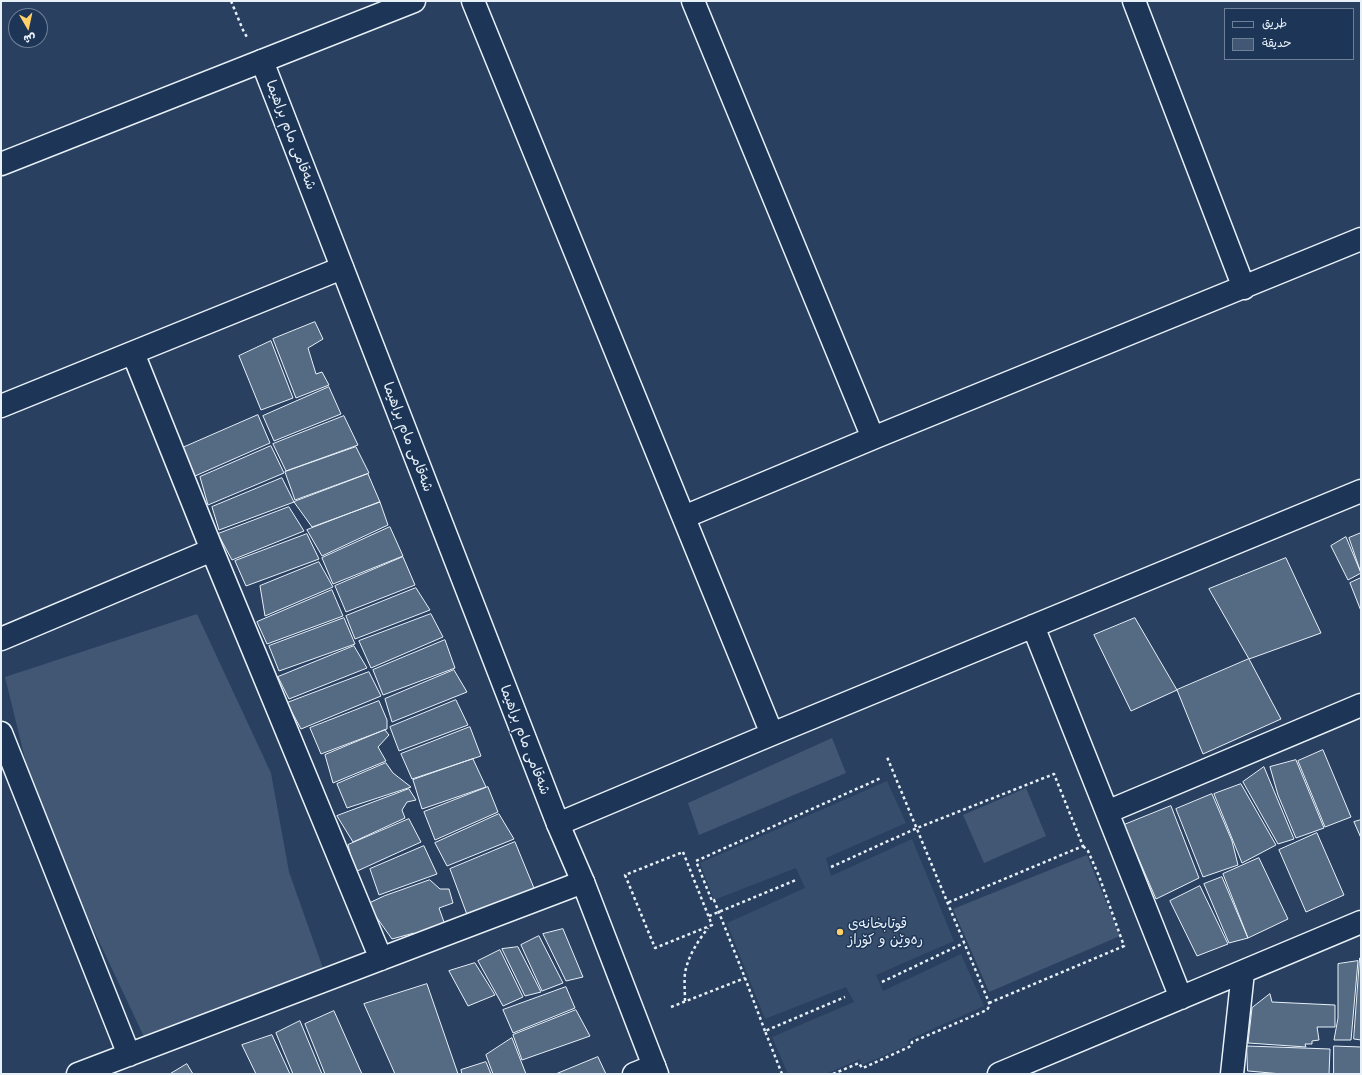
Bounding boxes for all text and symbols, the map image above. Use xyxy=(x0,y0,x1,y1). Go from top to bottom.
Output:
north arrow xyxy=(8,8,48,48)
legend xyxy=(1224,8,1354,60)
text: طريق xyxy=(1262,14,1287,30)
text: ش xyxy=(23,31,37,48)
text: حديقة xyxy=(1262,34,1291,50)
street label: شەقامی مام براهیما xyxy=(262,78,320,192)
street label: شەقامی مام براهیما xyxy=(379,380,437,494)
street label: شەقامی مام براهیما xyxy=(496,683,554,797)
place label: قوتابخانەی رەوێن و کۆراز xyxy=(848,916,923,948)
marker: قوتابخانەی رەوێن و کۆراز xyxy=(835,927,845,937)

